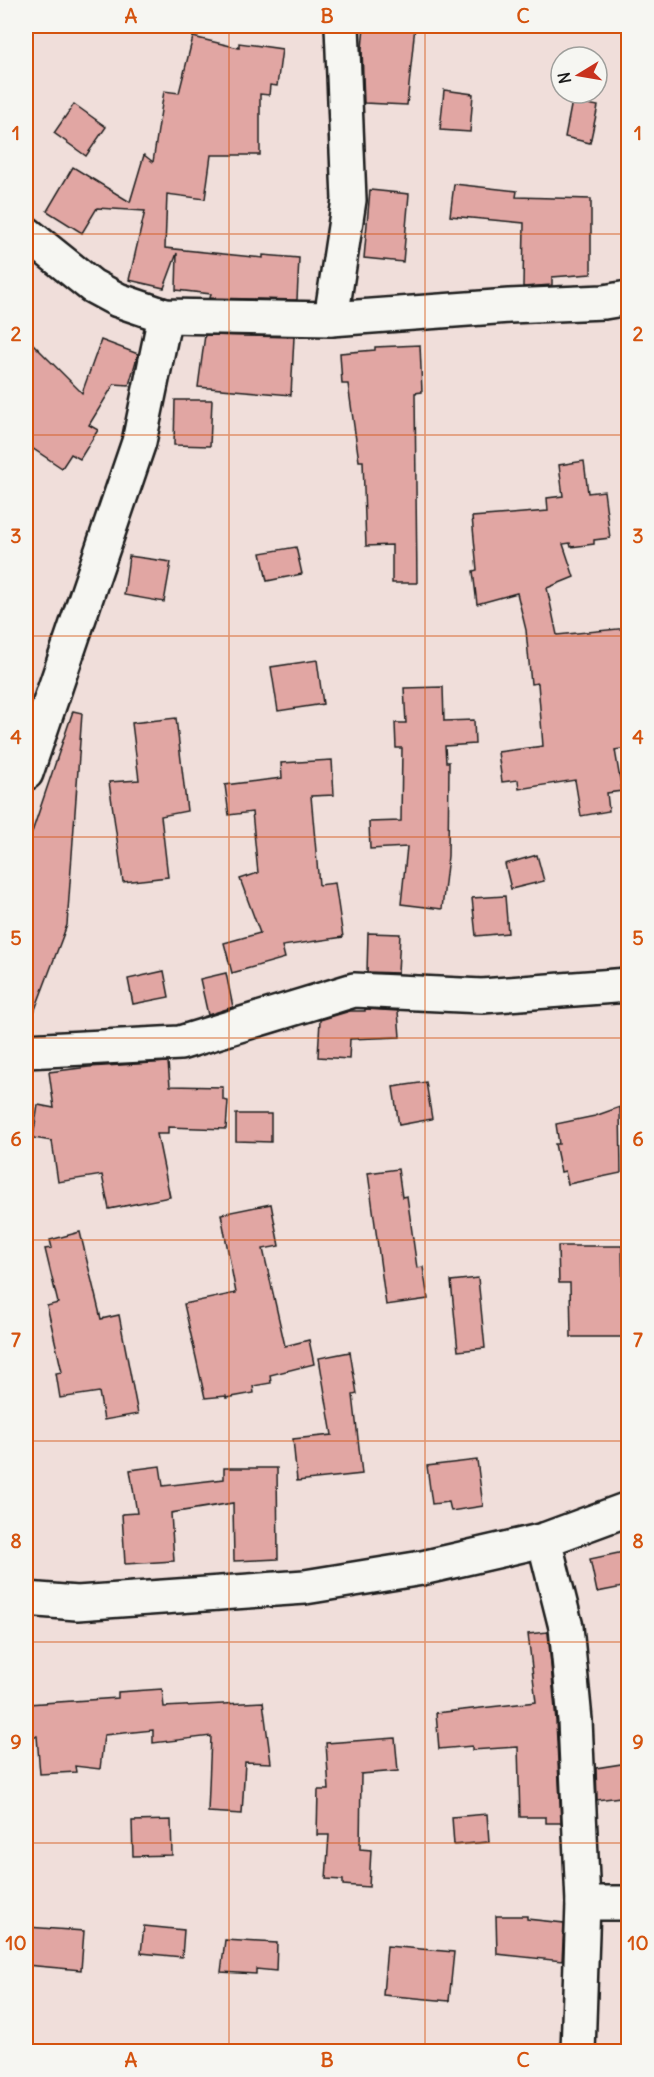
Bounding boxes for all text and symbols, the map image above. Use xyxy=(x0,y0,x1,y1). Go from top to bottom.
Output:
text: A xyxy=(125,3,138,28)
text: B xyxy=(320,3,334,28)
text: C xyxy=(516,3,530,28)
north arrow xyxy=(549,45,609,105)
text: N xyxy=(553,71,575,85)
text: 1 xyxy=(12,120,20,145)
text: 1 xyxy=(634,120,642,145)
text: 2 xyxy=(11,321,22,346)
text: 2 xyxy=(633,321,644,346)
text: 3 xyxy=(10,523,22,548)
text: 3 xyxy=(632,523,644,548)
text: 4 xyxy=(10,724,22,749)
text: 4 xyxy=(632,724,644,749)
text: 5 xyxy=(10,925,22,950)
text: 5 xyxy=(632,925,644,950)
text: 6 xyxy=(10,1126,22,1151)
text: 6 xyxy=(632,1126,644,1151)
text: 7 xyxy=(11,1327,21,1352)
text: 7 xyxy=(633,1327,643,1352)
text: 8 xyxy=(10,1528,22,1553)
text: 8 xyxy=(632,1528,644,1553)
text: 9 xyxy=(10,1729,22,1754)
text: 9 xyxy=(632,1729,644,1754)
text: 10 xyxy=(5,1930,27,1955)
text: 10 xyxy=(627,1930,649,1955)
text: A xyxy=(125,2047,138,2072)
text: B xyxy=(320,2047,334,2072)
text: C xyxy=(516,2047,530,2072)

